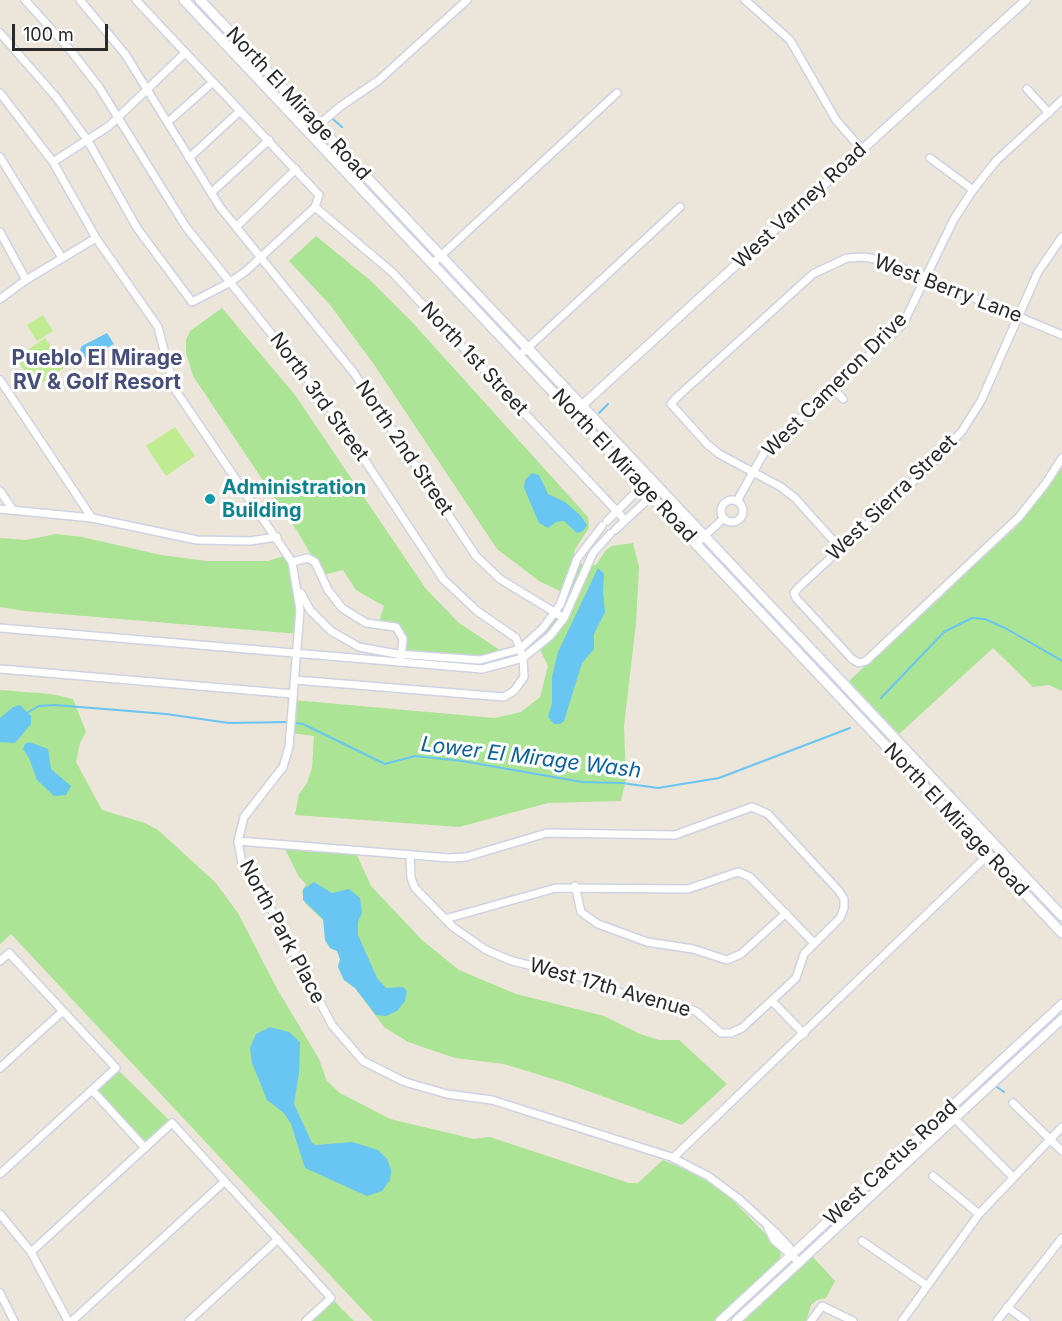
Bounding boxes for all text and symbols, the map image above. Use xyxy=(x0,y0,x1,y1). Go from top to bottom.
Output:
scale bar xyxy=(15,12,111,50)
street label: North El Mirage Road xyxy=(221,22,375,186)
text: 100 m xyxy=(23,24,74,45)
street label: West Varney Road xyxy=(729,138,871,274)
street label: West Berry Lane xyxy=(871,250,1025,328)
street label: North 1st Street xyxy=(415,297,533,421)
street label: West Cameron Drive xyxy=(758,308,912,462)
street label: North 3rd Street xyxy=(264,328,374,466)
district label: Pueblo El Mirage RV & Golf Resort xyxy=(12,346,182,396)
street label: North 2nd Street xyxy=(350,376,458,520)
street label: North El Mirage Road xyxy=(547,384,701,548)
street label: West Sierra Street xyxy=(822,430,962,566)
place label: Administration Building xyxy=(222,476,366,523)
marker: Administration Building xyxy=(203,492,217,506)
water label: Lower El Mirage Wash xyxy=(419,732,643,784)
street label: North El Mirage Road xyxy=(879,738,1033,902)
street label: North Park Place xyxy=(234,856,330,1008)
street label: West 17th Avenue xyxy=(527,953,693,1023)
street label: West Cactus Road xyxy=(820,1095,962,1231)

